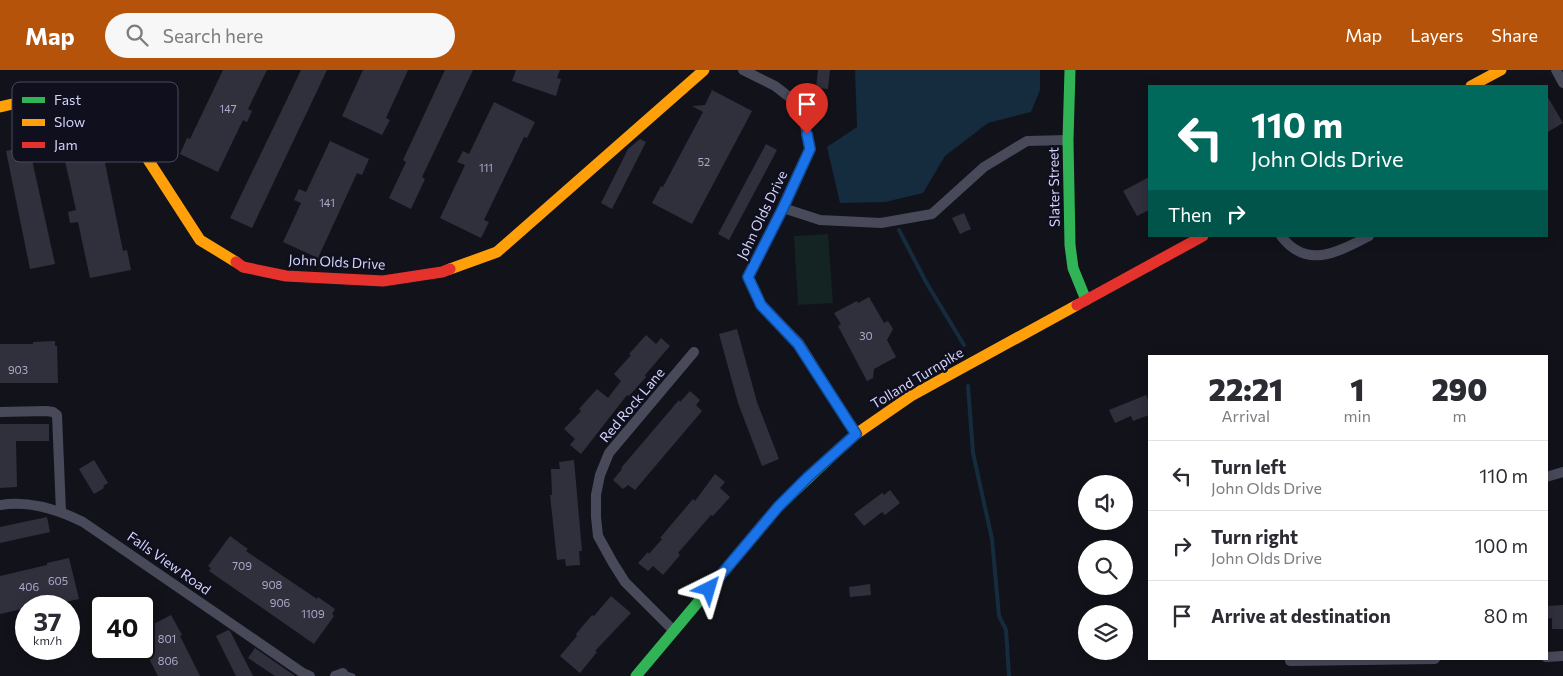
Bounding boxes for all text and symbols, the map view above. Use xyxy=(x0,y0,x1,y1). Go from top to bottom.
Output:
search box xyxy=(105,13,455,58)
text: Map xyxy=(25,21,75,50)
icon: search xyxy=(123,21,151,49)
text: Search here xyxy=(163,24,263,47)
text: Map xyxy=(1345,24,1382,46)
text: Layers xyxy=(1410,24,1463,46)
text: Share xyxy=(1491,24,1538,46)
legend xyxy=(12,82,178,162)
pin xyxy=(786,83,828,134)
icon: arrive xyxy=(793,90,821,118)
text: Fast xyxy=(54,91,81,108)
house number: 147 xyxy=(220,102,237,115)
text: 110 m xyxy=(1251,102,1343,145)
icon: left xyxy=(1168,105,1233,170)
text: Slow xyxy=(54,113,85,130)
text: Jam xyxy=(54,136,78,153)
text: John Olds Drive xyxy=(1251,145,1404,172)
street label: Slater Street xyxy=(1044,147,1063,227)
house number: 52 xyxy=(698,155,710,168)
house number: 111 xyxy=(479,161,493,174)
street label: John Olds Drive xyxy=(733,167,790,262)
house number: 141 xyxy=(319,196,335,209)
icon: right xyxy=(1222,200,1250,228)
text: Then xyxy=(1168,203,1212,226)
street label: John Olds Drive xyxy=(288,250,386,273)
house number: 30 xyxy=(859,329,873,342)
street label: Tolland Turnpike xyxy=(867,343,966,412)
house number: 903 xyxy=(8,363,28,376)
street label: Red Rock Lane xyxy=(595,364,668,445)
text: 22:21 xyxy=(1209,370,1283,407)
text: 1 xyxy=(1350,370,1364,407)
text: 290 xyxy=(1431,370,1487,407)
text: Arrival xyxy=(1222,406,1270,425)
text: min xyxy=(1344,406,1371,425)
text: m xyxy=(1452,406,1466,425)
text: Turn left xyxy=(1211,455,1286,478)
icon: left xyxy=(1168,462,1196,490)
text: 110 m xyxy=(1479,464,1528,487)
map controls xyxy=(1078,475,1133,660)
button: sound xyxy=(1078,475,1133,530)
text: John Olds Drive xyxy=(1211,478,1322,497)
text: Turn right xyxy=(1211,525,1298,548)
street label: Falls View Road xyxy=(124,527,214,598)
icon: right xyxy=(1168,532,1196,560)
text: 100 m xyxy=(1475,534,1528,557)
button: search xyxy=(1078,540,1133,595)
text: John Olds Drive xyxy=(1211,548,1322,567)
house number: 709 xyxy=(232,559,252,572)
position arrow xyxy=(682,562,734,614)
house number: 605 xyxy=(48,574,68,587)
house number: 908 xyxy=(262,578,283,591)
house number: 406 xyxy=(19,580,40,593)
speed limit sign: 40 xyxy=(90,595,155,660)
house number: 906 xyxy=(270,596,291,609)
icon: arrive xyxy=(1168,602,1196,630)
text: Arrive at destination xyxy=(1211,604,1391,627)
text: 80 m xyxy=(1484,604,1528,627)
button: layers xyxy=(1078,605,1133,660)
text: 37 xyxy=(33,606,62,636)
house number: 1109 xyxy=(301,607,325,620)
house number: 801 xyxy=(158,632,176,645)
text: km/h xyxy=(33,633,62,647)
house number: 806 xyxy=(158,654,179,667)

